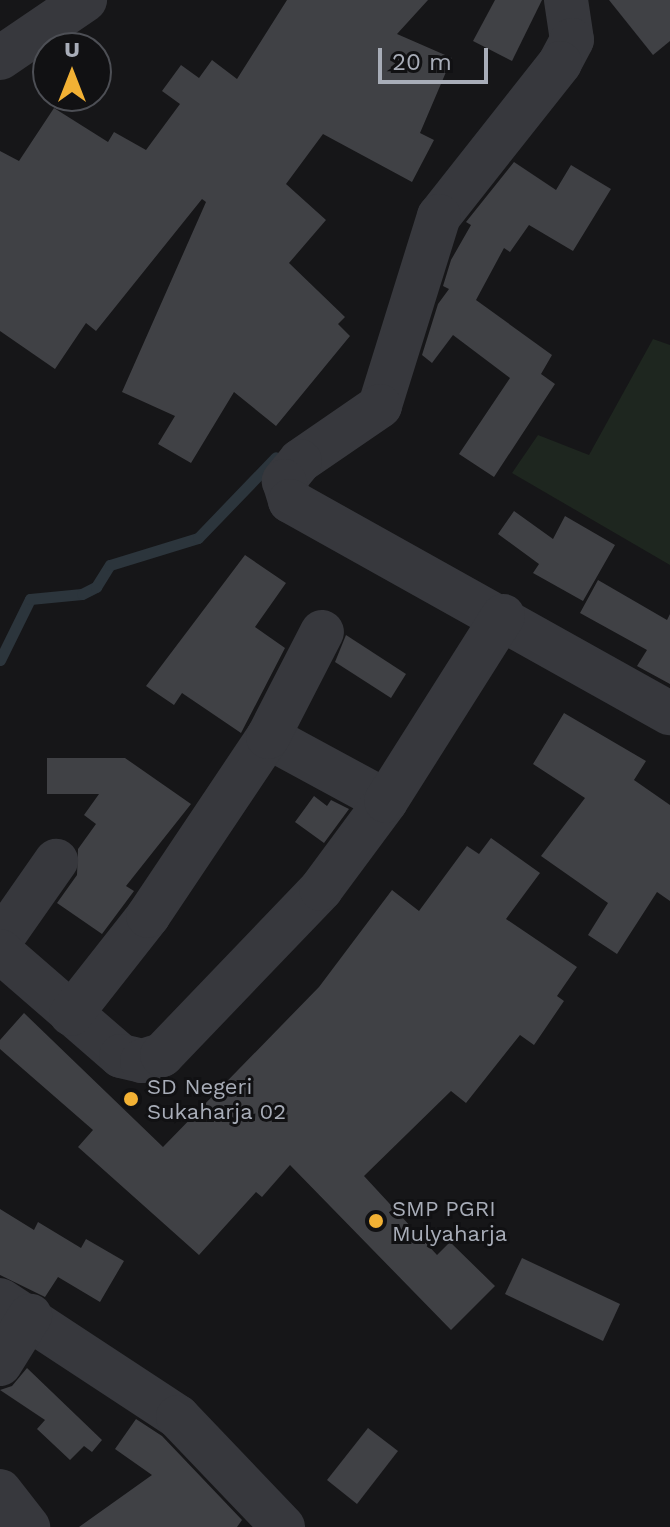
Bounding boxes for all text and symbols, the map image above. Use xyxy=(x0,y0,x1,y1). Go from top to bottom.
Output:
north arrow xyxy=(32,32,112,112)
scale bar xyxy=(382,32,492,82)
text: U xyxy=(64,37,80,62)
text: 20 m xyxy=(392,48,452,76)
place label: SD Negeri Sukaharja 02 xyxy=(147,1073,287,1124)
marker: SD Negeri Sukaharja 02 xyxy=(122,1090,140,1108)
place label: SMP PGRI Mulyaharja xyxy=(392,1195,507,1246)
marker: SMP PGRI Mulyaharja xyxy=(367,1212,385,1230)

